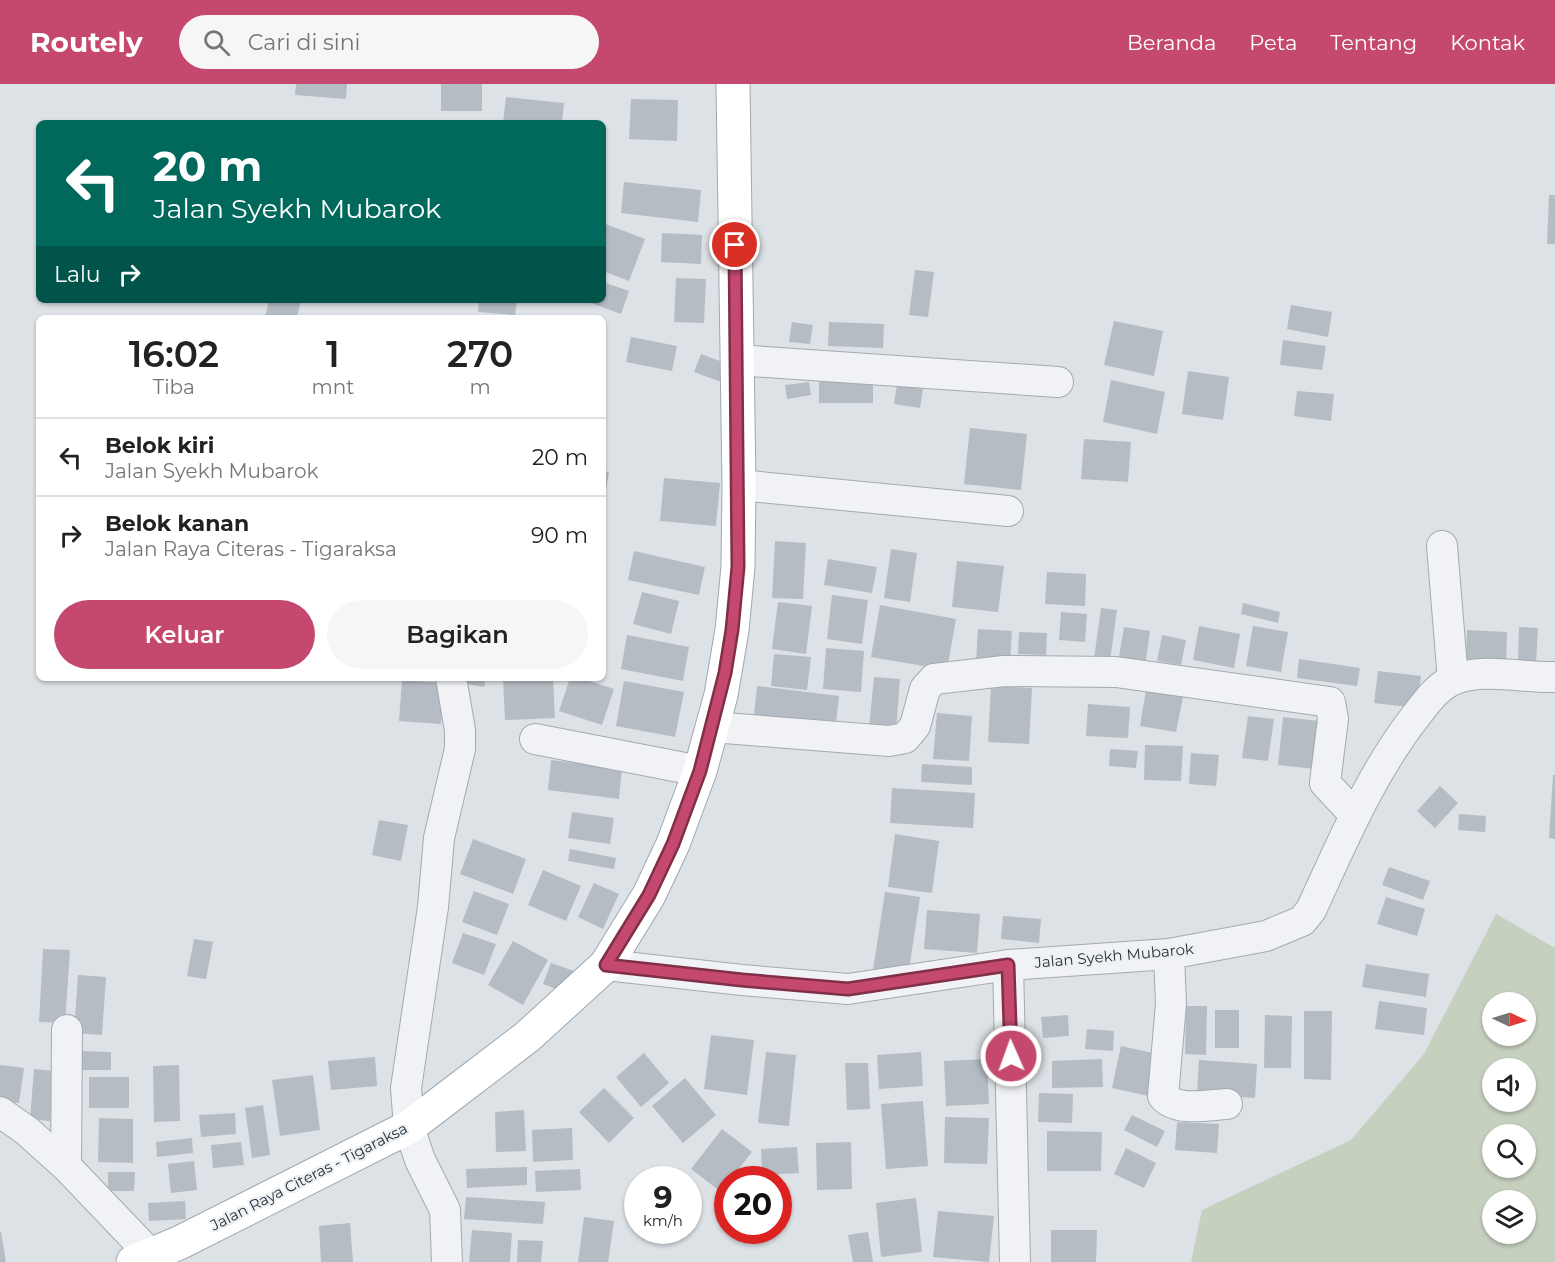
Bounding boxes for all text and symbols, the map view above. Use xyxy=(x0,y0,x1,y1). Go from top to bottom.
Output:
search box xyxy=(179,15,599,69)
text: Routely xyxy=(30,25,143,59)
icon: search xyxy=(200,26,233,59)
text: Cari di sini xyxy=(248,29,361,56)
text: Beranda xyxy=(1127,30,1216,55)
text: Peta xyxy=(1249,30,1297,55)
text: Tentang xyxy=(1330,30,1417,55)
text: Kontak xyxy=(1450,30,1525,55)
text: 20 m xyxy=(153,140,262,192)
icon: left xyxy=(54,144,132,222)
text: Jalan Syekh Mubarok xyxy=(153,192,441,225)
pin xyxy=(709,219,760,270)
icon: arrive xyxy=(718,228,751,261)
icon: right xyxy=(113,258,146,291)
text: Lalu xyxy=(54,261,101,288)
text: 16:02 xyxy=(129,332,219,376)
text: 1 xyxy=(326,332,340,376)
text: 270 xyxy=(447,332,513,376)
text: Tiba xyxy=(153,375,195,399)
text: mnt xyxy=(311,375,354,399)
text: m xyxy=(470,375,491,399)
text: Belok kiri xyxy=(105,432,214,459)
icon: left xyxy=(54,441,87,474)
text: 20 m xyxy=(532,444,588,471)
text: Jalan Syekh Mubarok xyxy=(105,459,319,483)
text: Belok kanan xyxy=(105,510,249,537)
icon: right xyxy=(54,519,87,552)
text: 90 m xyxy=(531,522,588,549)
text: Jalan Raya Citeras - Tigaraksa xyxy=(105,537,397,561)
button: Keluar xyxy=(54,600,315,669)
button: Bagikan xyxy=(327,600,588,669)
street label: Jalan Syekh Mubarok xyxy=(1032,939,1195,972)
north arrow xyxy=(1482,992,1536,1046)
map controls xyxy=(1482,992,1536,1244)
position arrow xyxy=(979,1024,1043,1088)
button: sound xyxy=(1482,1058,1536,1112)
street label: Jalan Raya Citeras - Tigaraksa xyxy=(206,1118,411,1235)
button: search xyxy=(1482,1124,1536,1178)
speed limit sign: 20 xyxy=(714,1166,792,1244)
text: 9 xyxy=(653,1179,673,1216)
button: layers xyxy=(1482,1190,1536,1244)
text: km/h xyxy=(643,1211,683,1230)

